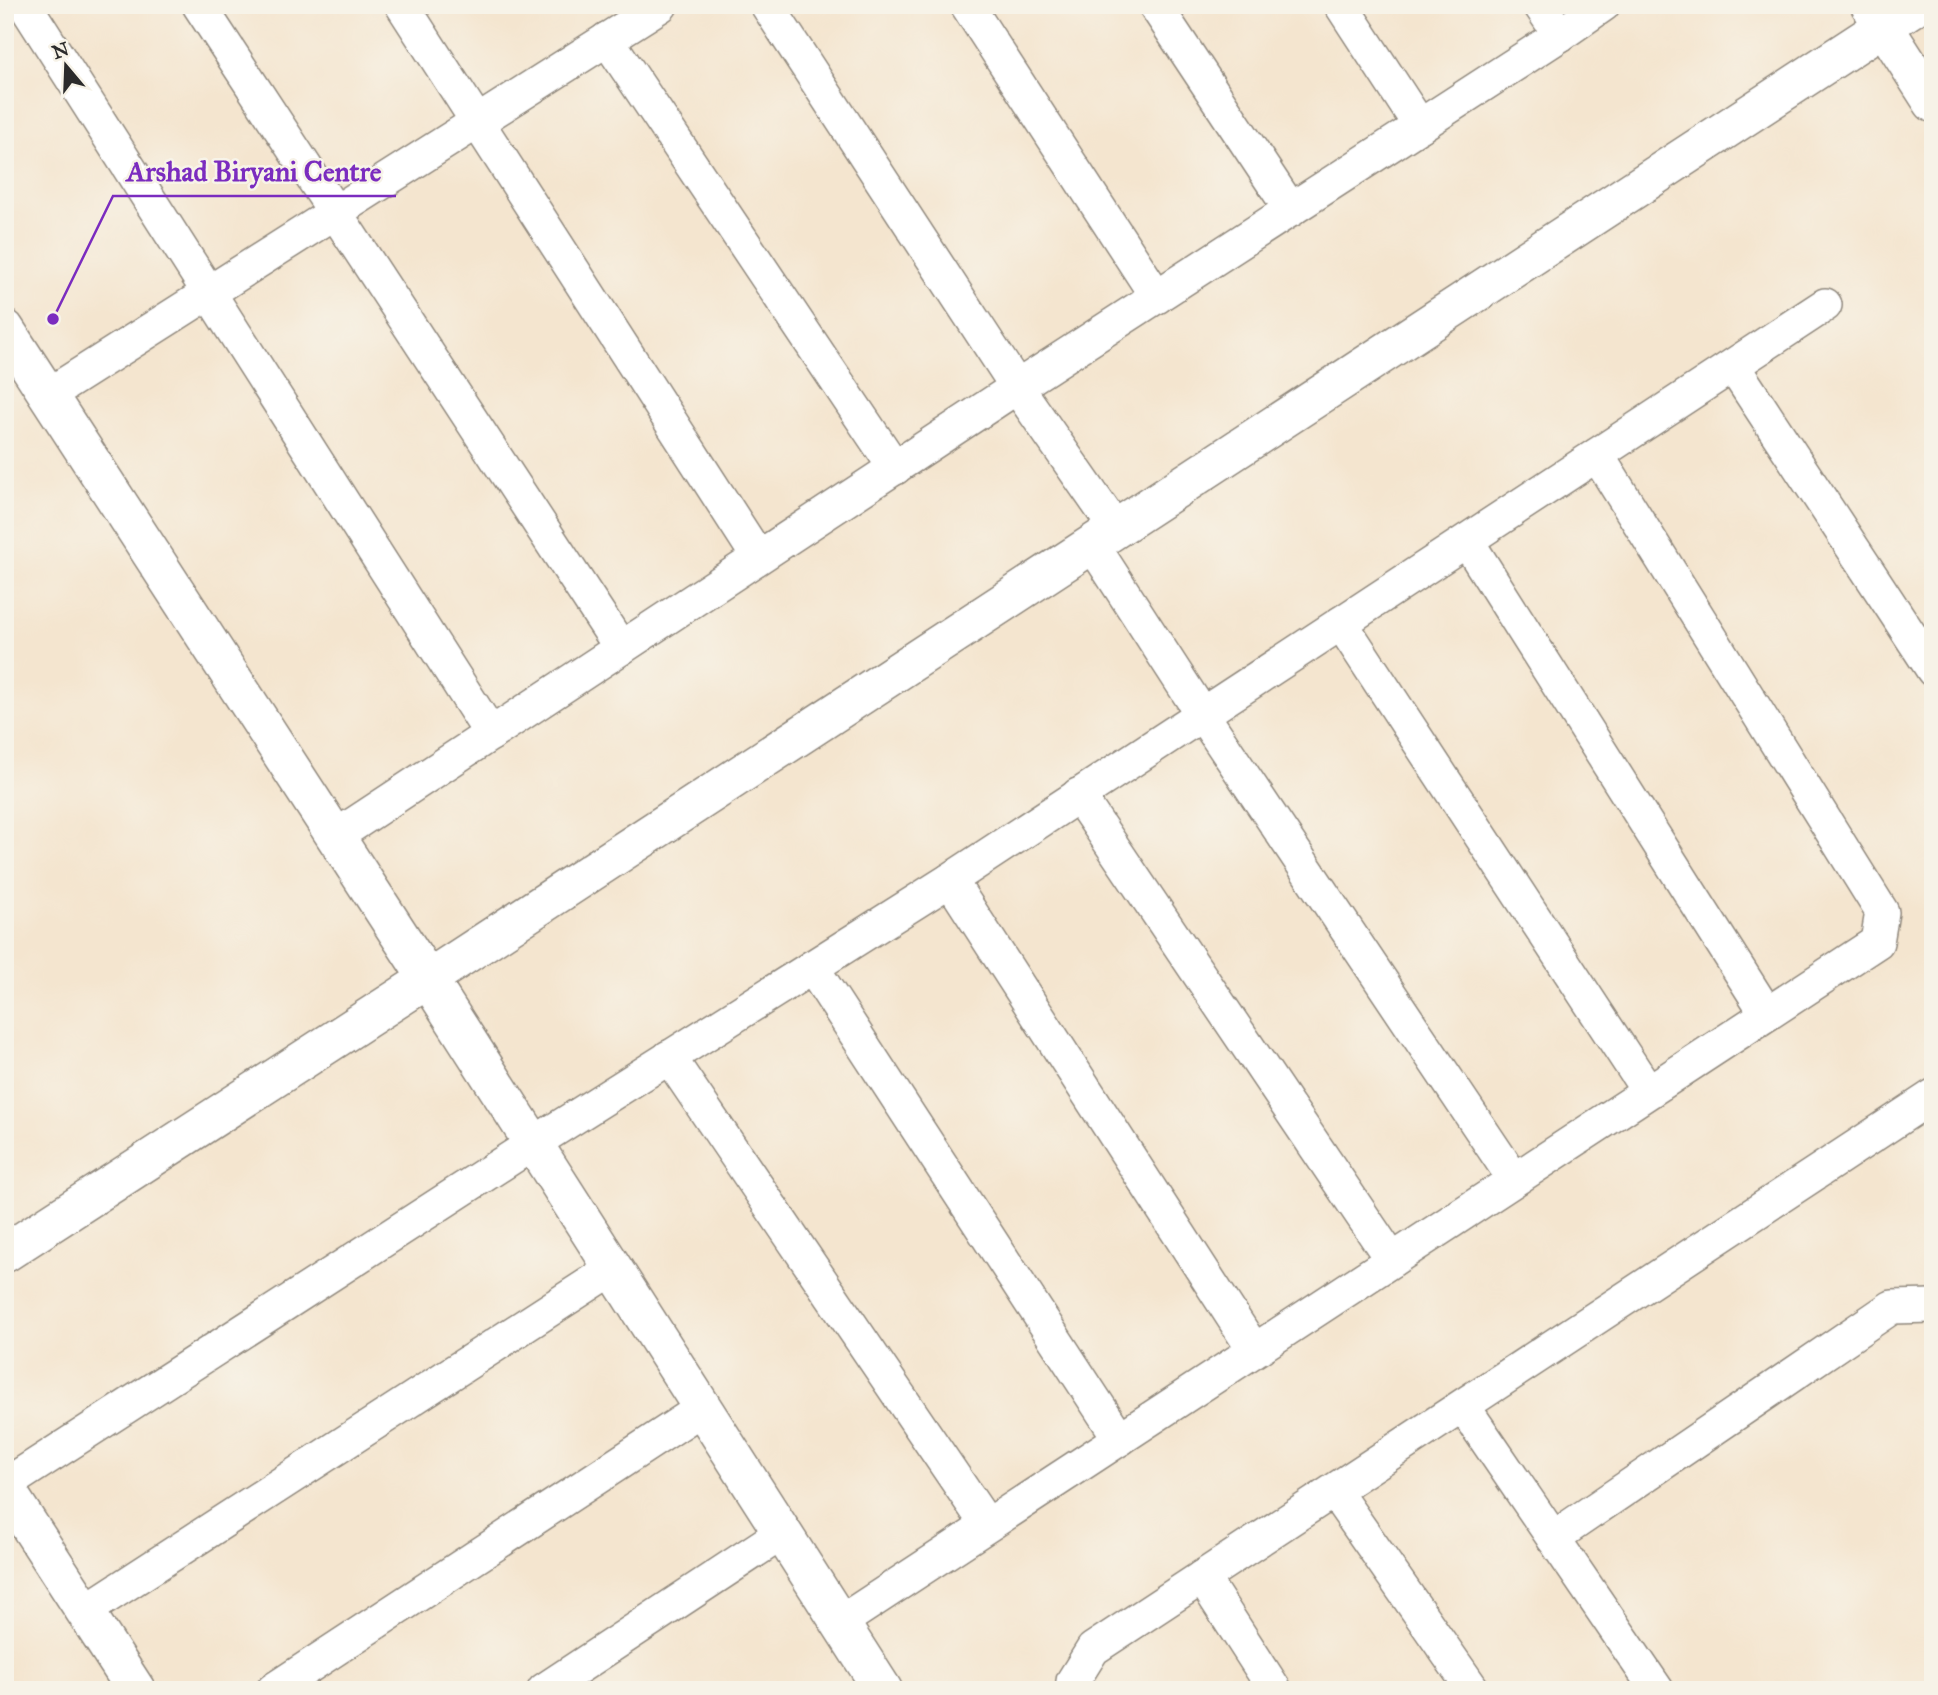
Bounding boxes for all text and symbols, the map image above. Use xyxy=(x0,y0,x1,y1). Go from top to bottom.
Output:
north arrow xyxy=(32,32,102,102)
text: N xyxy=(49,37,72,64)
callout: Arshad Biryani Centre xyxy=(113,147,396,196)
text: Arshad Biryani Centre xyxy=(124,154,382,189)

